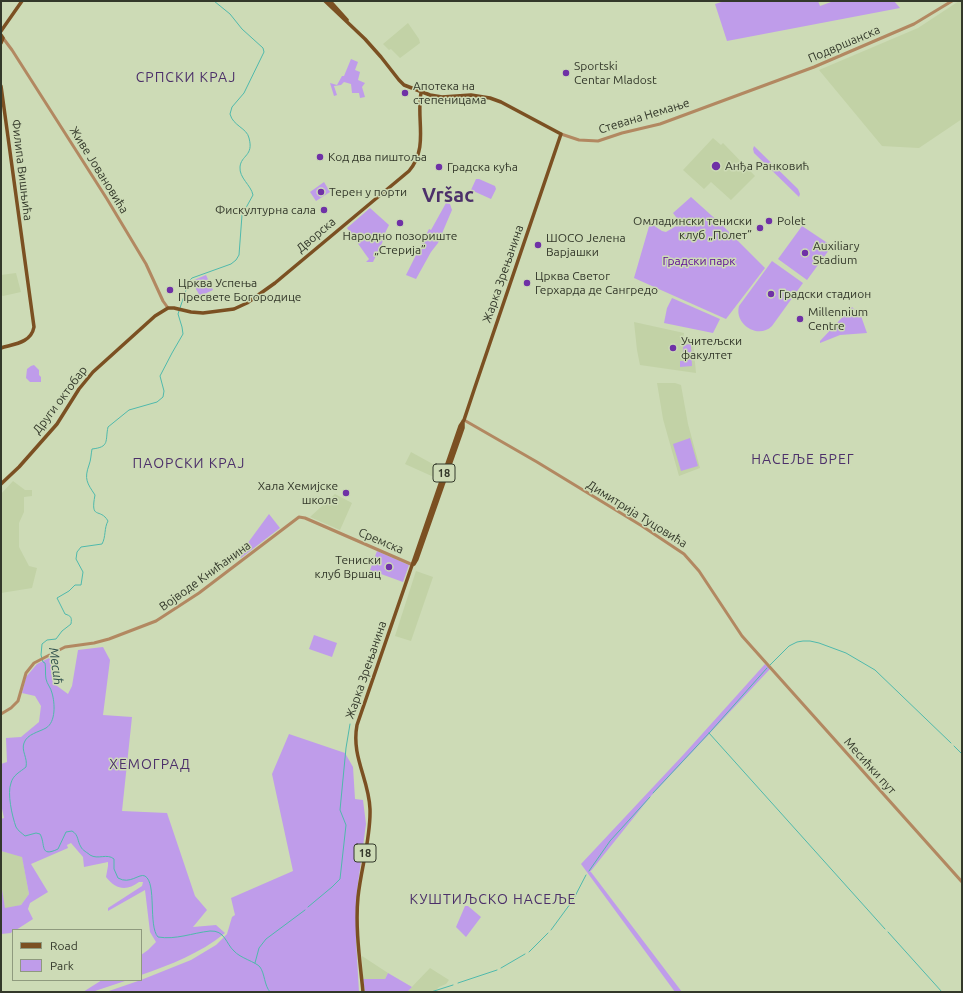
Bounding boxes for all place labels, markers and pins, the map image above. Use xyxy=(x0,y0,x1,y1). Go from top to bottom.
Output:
place label: Sportski Centar Mladost xyxy=(574,59,657,87)
marker: Sportski Centar Mladost xyxy=(561,68,571,78)
place label: Апотека на степеницама xyxy=(413,79,486,107)
marker: Апотека на степеницама xyxy=(400,88,410,98)
place label: Код два пиштоља xyxy=(328,150,427,164)
marker: Код два пиштоља xyxy=(315,152,325,162)
place label: Анђа Ранковић xyxy=(725,159,809,173)
place label: Градска кућа xyxy=(447,160,518,174)
marker: Анђа Ранковић xyxy=(710,160,722,172)
marker: Градска кућа xyxy=(434,162,444,172)
place label: Терен у порти xyxy=(329,185,407,199)
marker: Терен у порти xyxy=(316,187,326,197)
place label: Фискултурна сала xyxy=(215,203,316,217)
marker: Фискултурна сала xyxy=(319,205,329,215)
place label: Омладински тениски клуб „Полет” xyxy=(633,214,752,242)
place label: Polet xyxy=(777,214,806,228)
marker: Polet xyxy=(764,216,774,226)
marker: Народно позориште „Стерија” xyxy=(395,218,405,228)
marker: Омладински тениски клуб „Полет” xyxy=(755,223,765,233)
place label: Народно позориште „Стерија” xyxy=(343,229,457,257)
place label: ШОСО Јелена Варјашки xyxy=(546,231,626,259)
place label: Auxiliary Stadium xyxy=(813,239,859,267)
marker: ШОСО Јелена Варјашки xyxy=(533,240,543,250)
marker: Auxiliary Stadium xyxy=(800,248,810,258)
place label: Црква Светог Герхарда де Сангредо xyxy=(535,269,658,297)
place label: Црква Успења Пресвете Богородице xyxy=(178,276,301,304)
marker: Црква Светог Герхарда де Сангредо xyxy=(522,278,532,288)
marker: Црква Успења Пресвете Богородице xyxy=(165,285,175,295)
place label: Градски стадион xyxy=(779,287,871,301)
marker: Градски стадион xyxy=(766,289,776,299)
place label: Millennium Centre xyxy=(808,305,868,333)
marker: Millennium Centre xyxy=(795,314,805,324)
place label: Учитељски факултет xyxy=(681,334,742,362)
marker: Учитељски факултет xyxy=(668,343,678,353)
place label: Хала Хемијске школе xyxy=(258,479,338,507)
marker: Хала Хемијске школе xyxy=(341,488,351,498)
place label: Тениски клуб Вршац xyxy=(314,553,381,581)
marker: Тениски клуб Вршац xyxy=(384,562,394,572)

